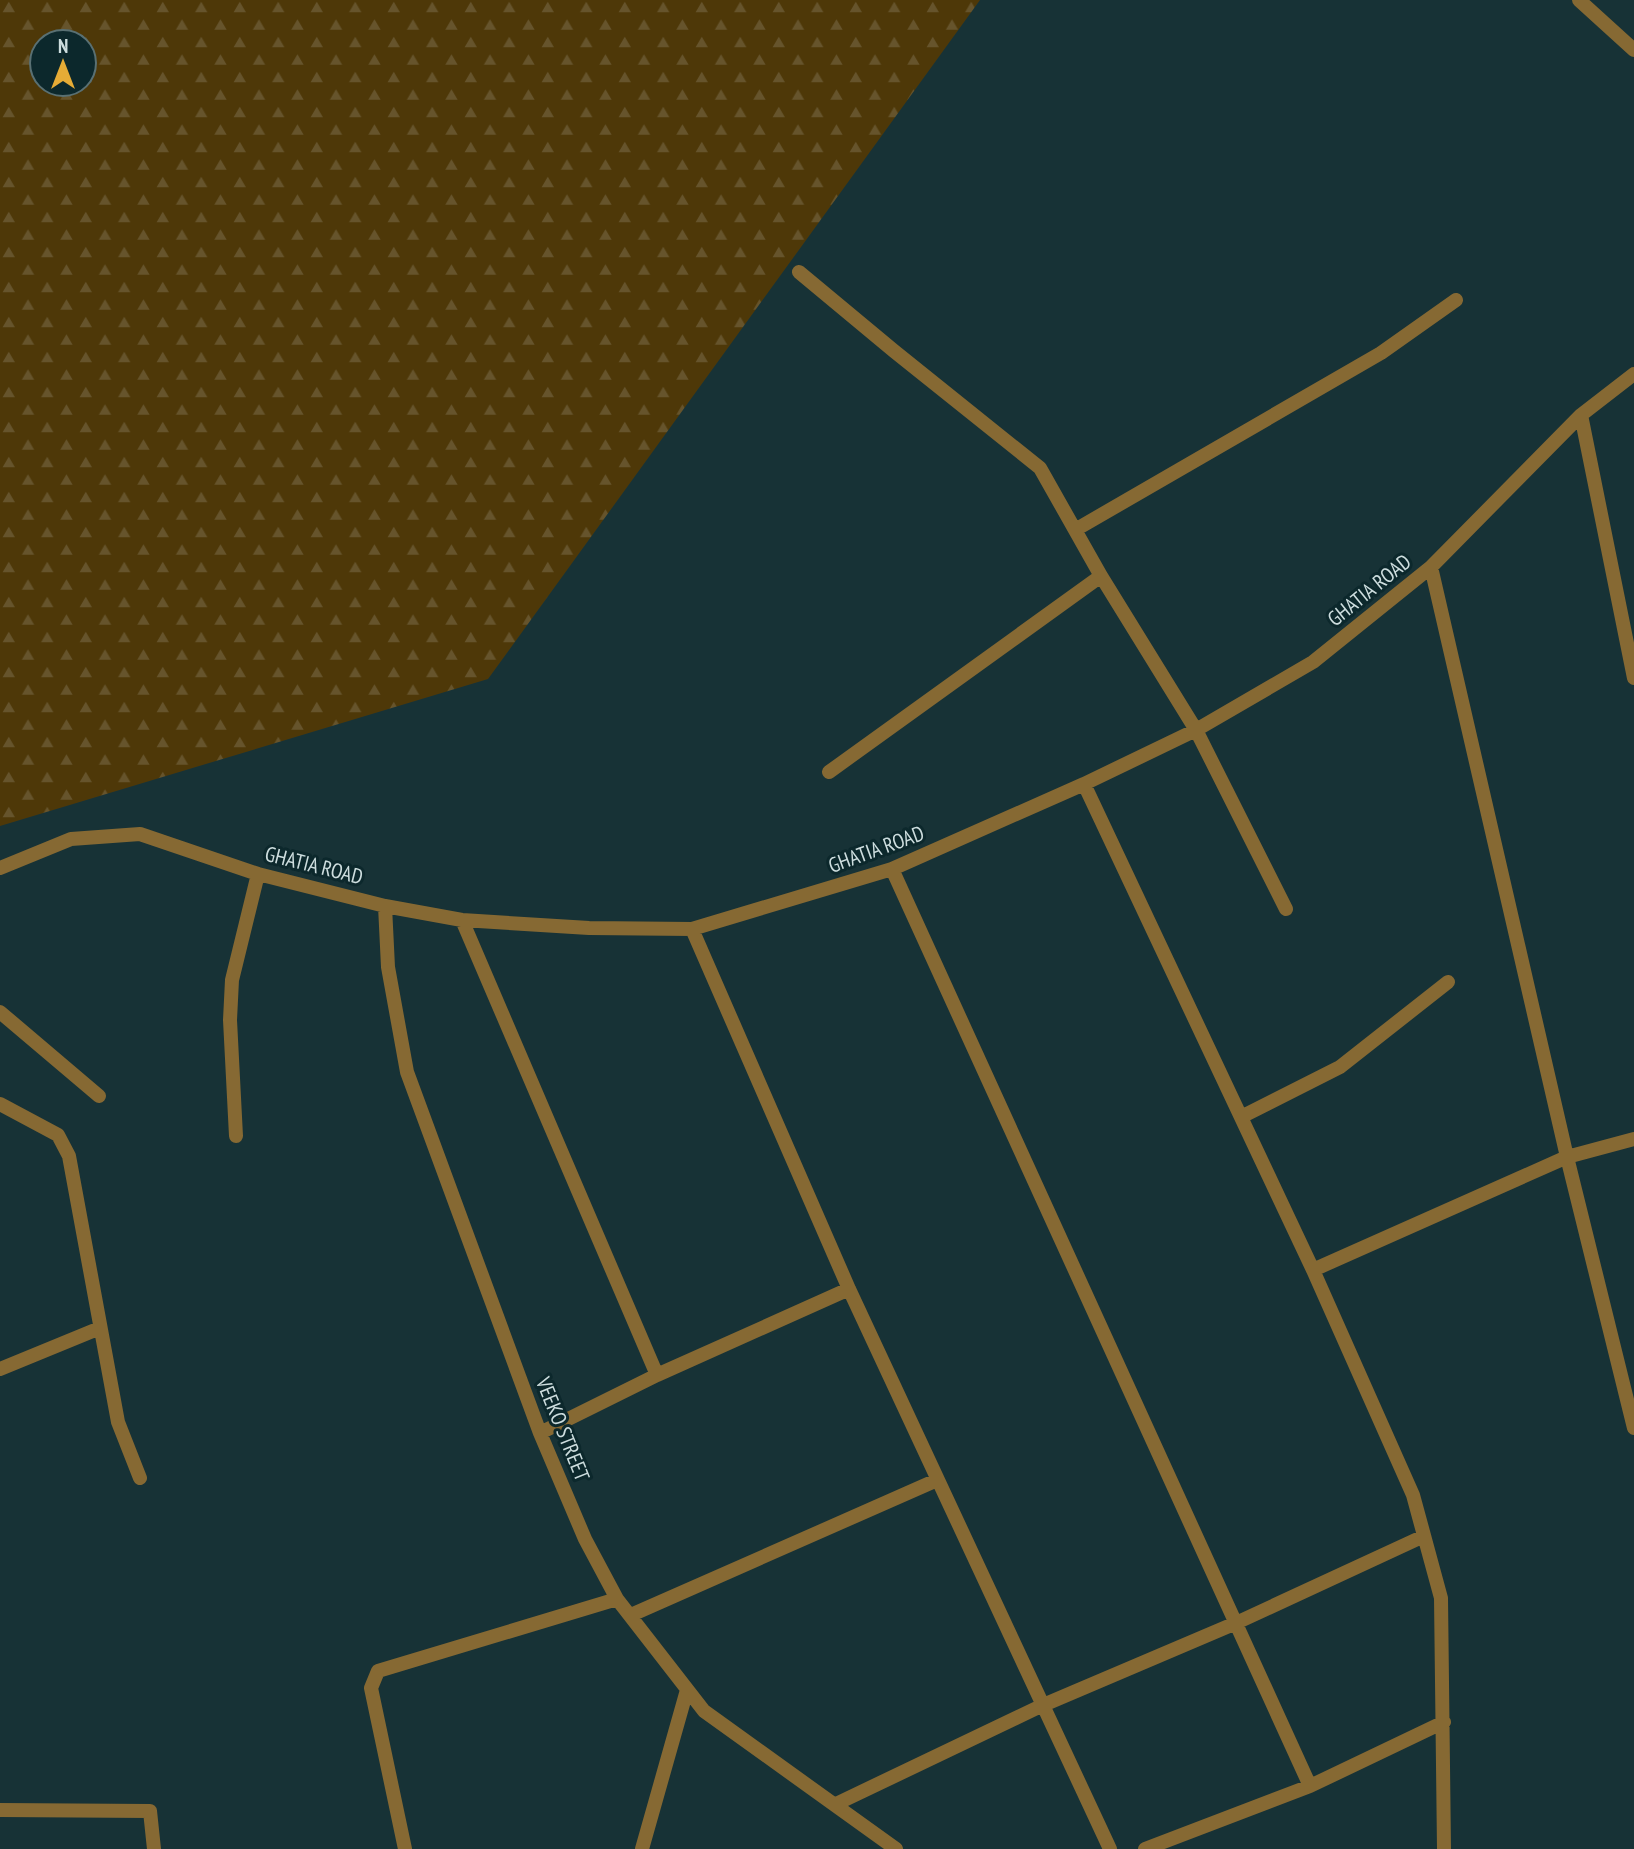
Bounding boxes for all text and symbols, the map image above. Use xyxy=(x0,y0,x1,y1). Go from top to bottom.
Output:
north arrow xyxy=(28,28,98,98)
text: N xyxy=(58,34,68,58)
street label: GHATIA ROAD xyxy=(1322,548,1416,632)
street label: GHATIA ROAD xyxy=(824,819,928,879)
street label: GHATIA ROAD xyxy=(262,840,366,890)
street label: VEEKO STREET xyxy=(530,1372,596,1485)

